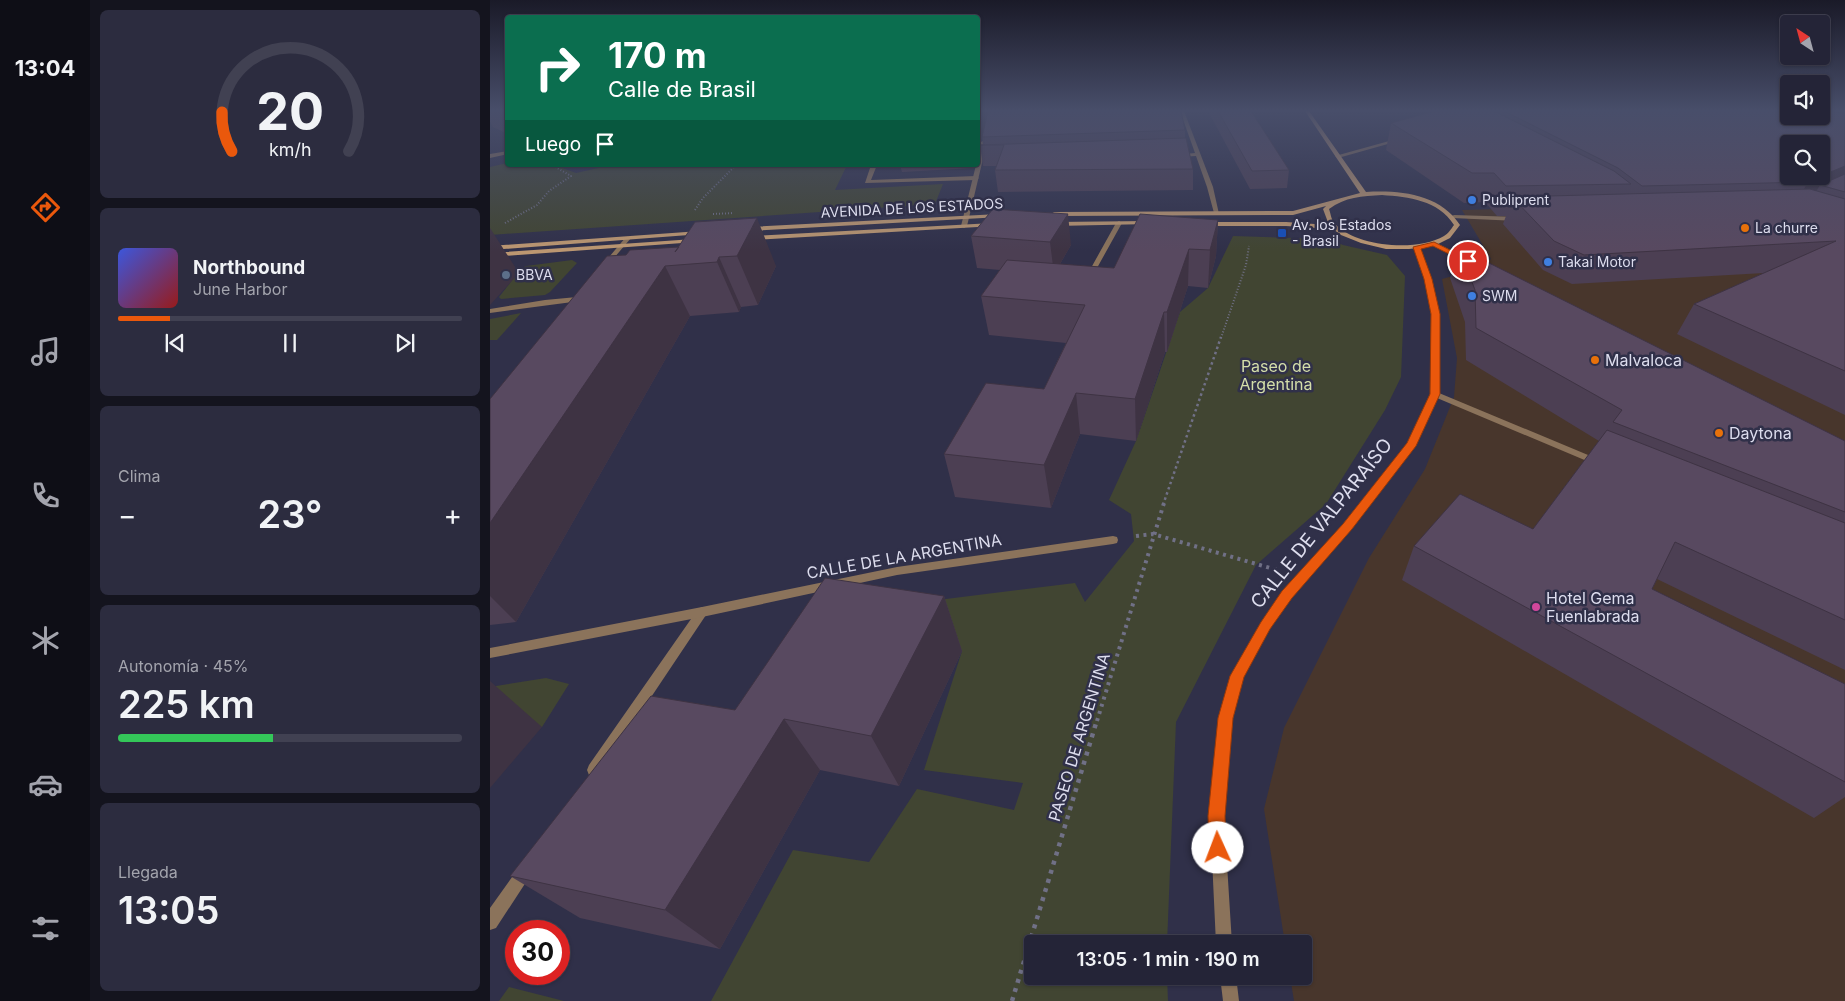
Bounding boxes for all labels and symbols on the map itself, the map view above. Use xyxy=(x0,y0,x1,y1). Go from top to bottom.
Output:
north arrow xyxy=(1780,15,1830,65)
place label: Publiprent xyxy=(1482,191,1550,208)
street label: AVENIDA DE LOS ESTADOS xyxy=(820,194,1004,221)
marker: Publiprent xyxy=(1466,194,1478,206)
place label: Av. los Estados - Brasil xyxy=(1292,216,1392,249)
place label: La churre xyxy=(1755,219,1818,236)
marker: La churre xyxy=(1739,222,1751,234)
marker: Av. los Estados - Brasil xyxy=(1276,227,1288,239)
pin xyxy=(1447,240,1489,282)
place label: Takai Motor xyxy=(1558,253,1636,270)
marker: Takai Motor xyxy=(1542,256,1554,268)
place label: BBVA xyxy=(516,266,553,283)
marker: BBVA xyxy=(500,269,512,281)
place label: SWM xyxy=(1482,287,1517,304)
marker: SWM xyxy=(1466,290,1478,302)
place label: Malvaloca xyxy=(1605,350,1682,370)
marker: Malvaloca xyxy=(1589,354,1601,366)
park label: Paseo de Argentina xyxy=(1240,356,1312,394)
place label: Daytona xyxy=(1729,423,1792,443)
marker: Daytona xyxy=(1713,427,1725,439)
street label: CALLE DE VALPARAÍSO xyxy=(1245,433,1397,613)
street label: CALLE DE LA ARGENTINA xyxy=(805,529,1003,583)
place label: Hotel Gema Fuenlabrada xyxy=(1546,588,1640,626)
marker: Hotel Gema Fuenlabrada xyxy=(1530,601,1542,613)
street label: PASEO DE ARGENTINA xyxy=(1044,650,1114,824)
position arrow xyxy=(1191,821,1243,873)
speed limit sign: 30 xyxy=(505,920,570,985)

